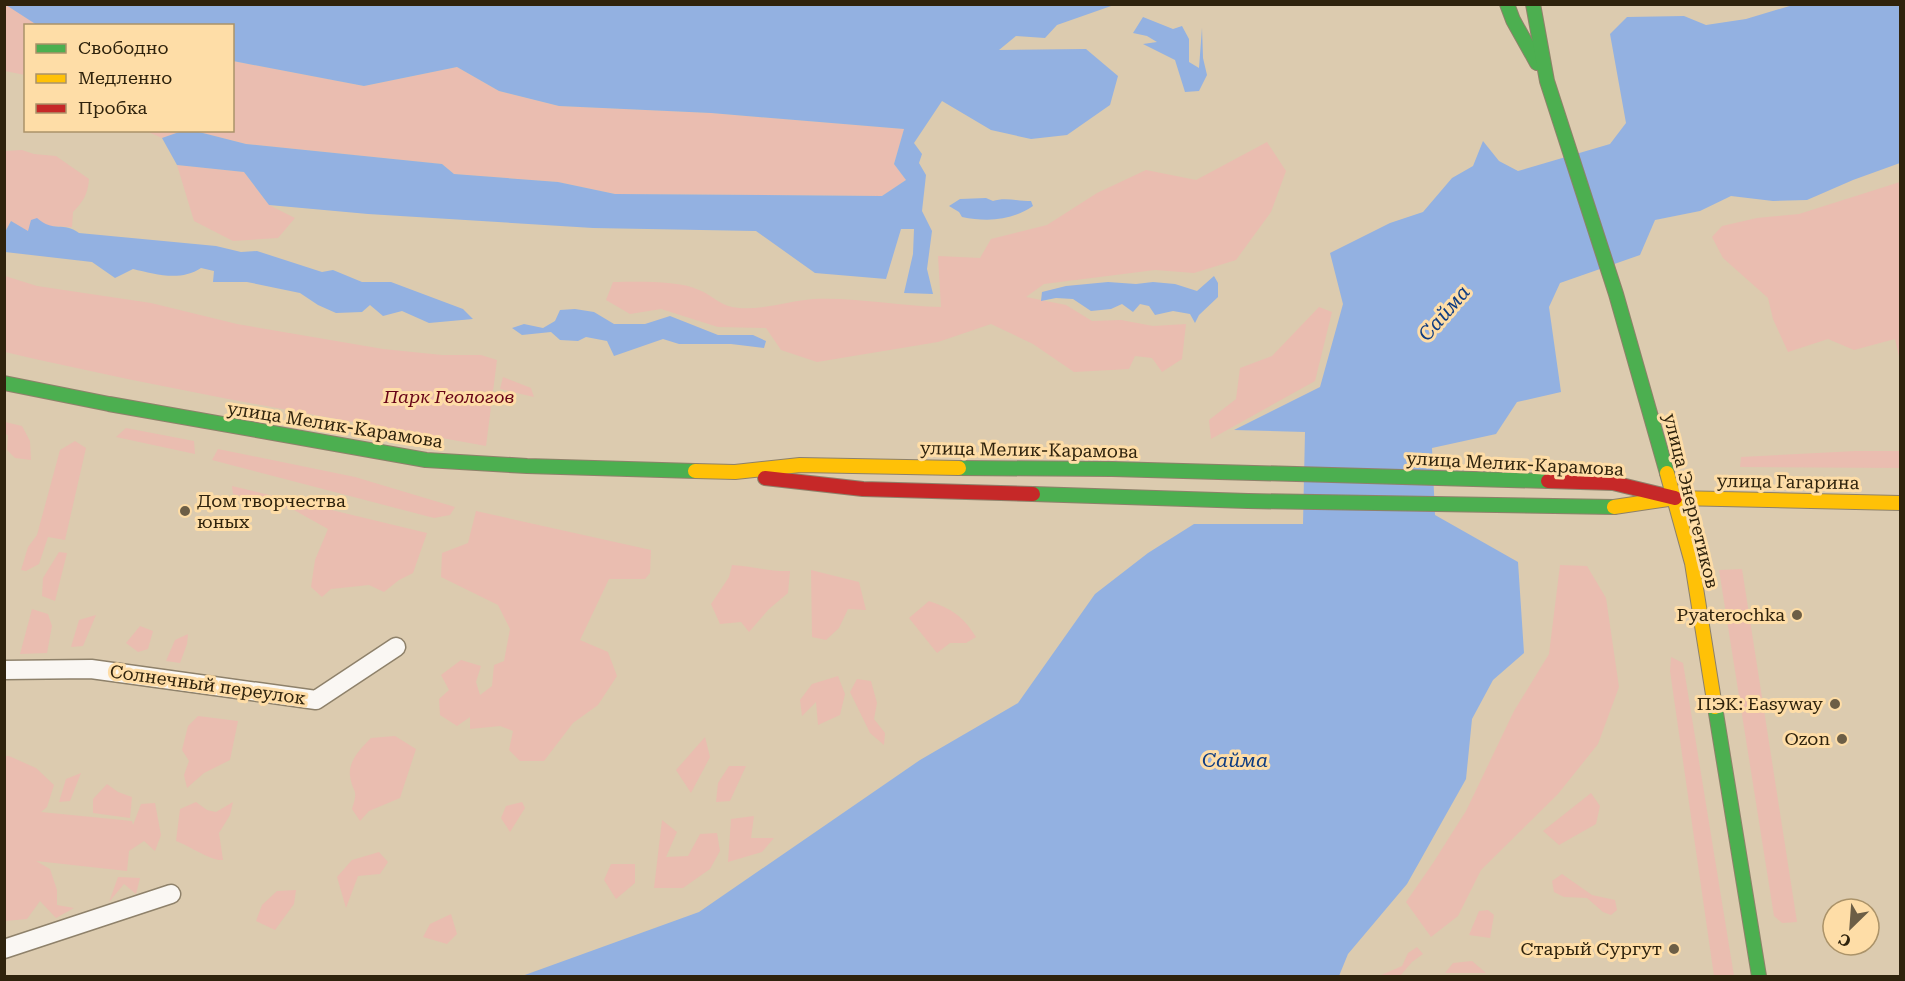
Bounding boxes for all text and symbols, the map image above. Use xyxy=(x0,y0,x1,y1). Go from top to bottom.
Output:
legend xyxy=(24,24,234,132)
text: Свободно xyxy=(78,37,168,58)
text: Медленно xyxy=(78,67,172,88)
text: Пробка xyxy=(78,97,147,118)
water label: Сайма xyxy=(1413,280,1475,346)
park label: Парк Геологов xyxy=(382,386,515,407)
street label: улица Мелик-Карамова xyxy=(226,397,445,452)
street label: улица Энергетиков xyxy=(1660,411,1723,591)
street label: улица Мелик-Карамова xyxy=(920,437,1138,462)
street label: улица Мелик-Карамова xyxy=(1406,447,1625,480)
street label: улица Гагарина xyxy=(1717,470,1860,493)
place label: Дом творчества юных xyxy=(197,490,346,532)
marker: Дом творчества юных xyxy=(178,504,192,518)
place label: Pyaterochka xyxy=(1677,604,1785,625)
marker: Pyaterochka xyxy=(1790,608,1804,622)
street label: Солнечный переулок xyxy=(109,660,307,709)
place label: ПЭК: Easyway xyxy=(1697,693,1823,714)
marker: ПЭК: Easyway xyxy=(1828,697,1842,711)
place label: Ozon xyxy=(1785,728,1830,749)
marker: Ozon xyxy=(1835,732,1849,746)
water label: Сайма xyxy=(1202,748,1268,772)
north arrow xyxy=(1821,897,1881,957)
text: С xyxy=(1836,929,1854,951)
place label: Старый Сургут xyxy=(1521,938,1662,959)
marker: Старый Сургут xyxy=(1667,942,1681,956)

